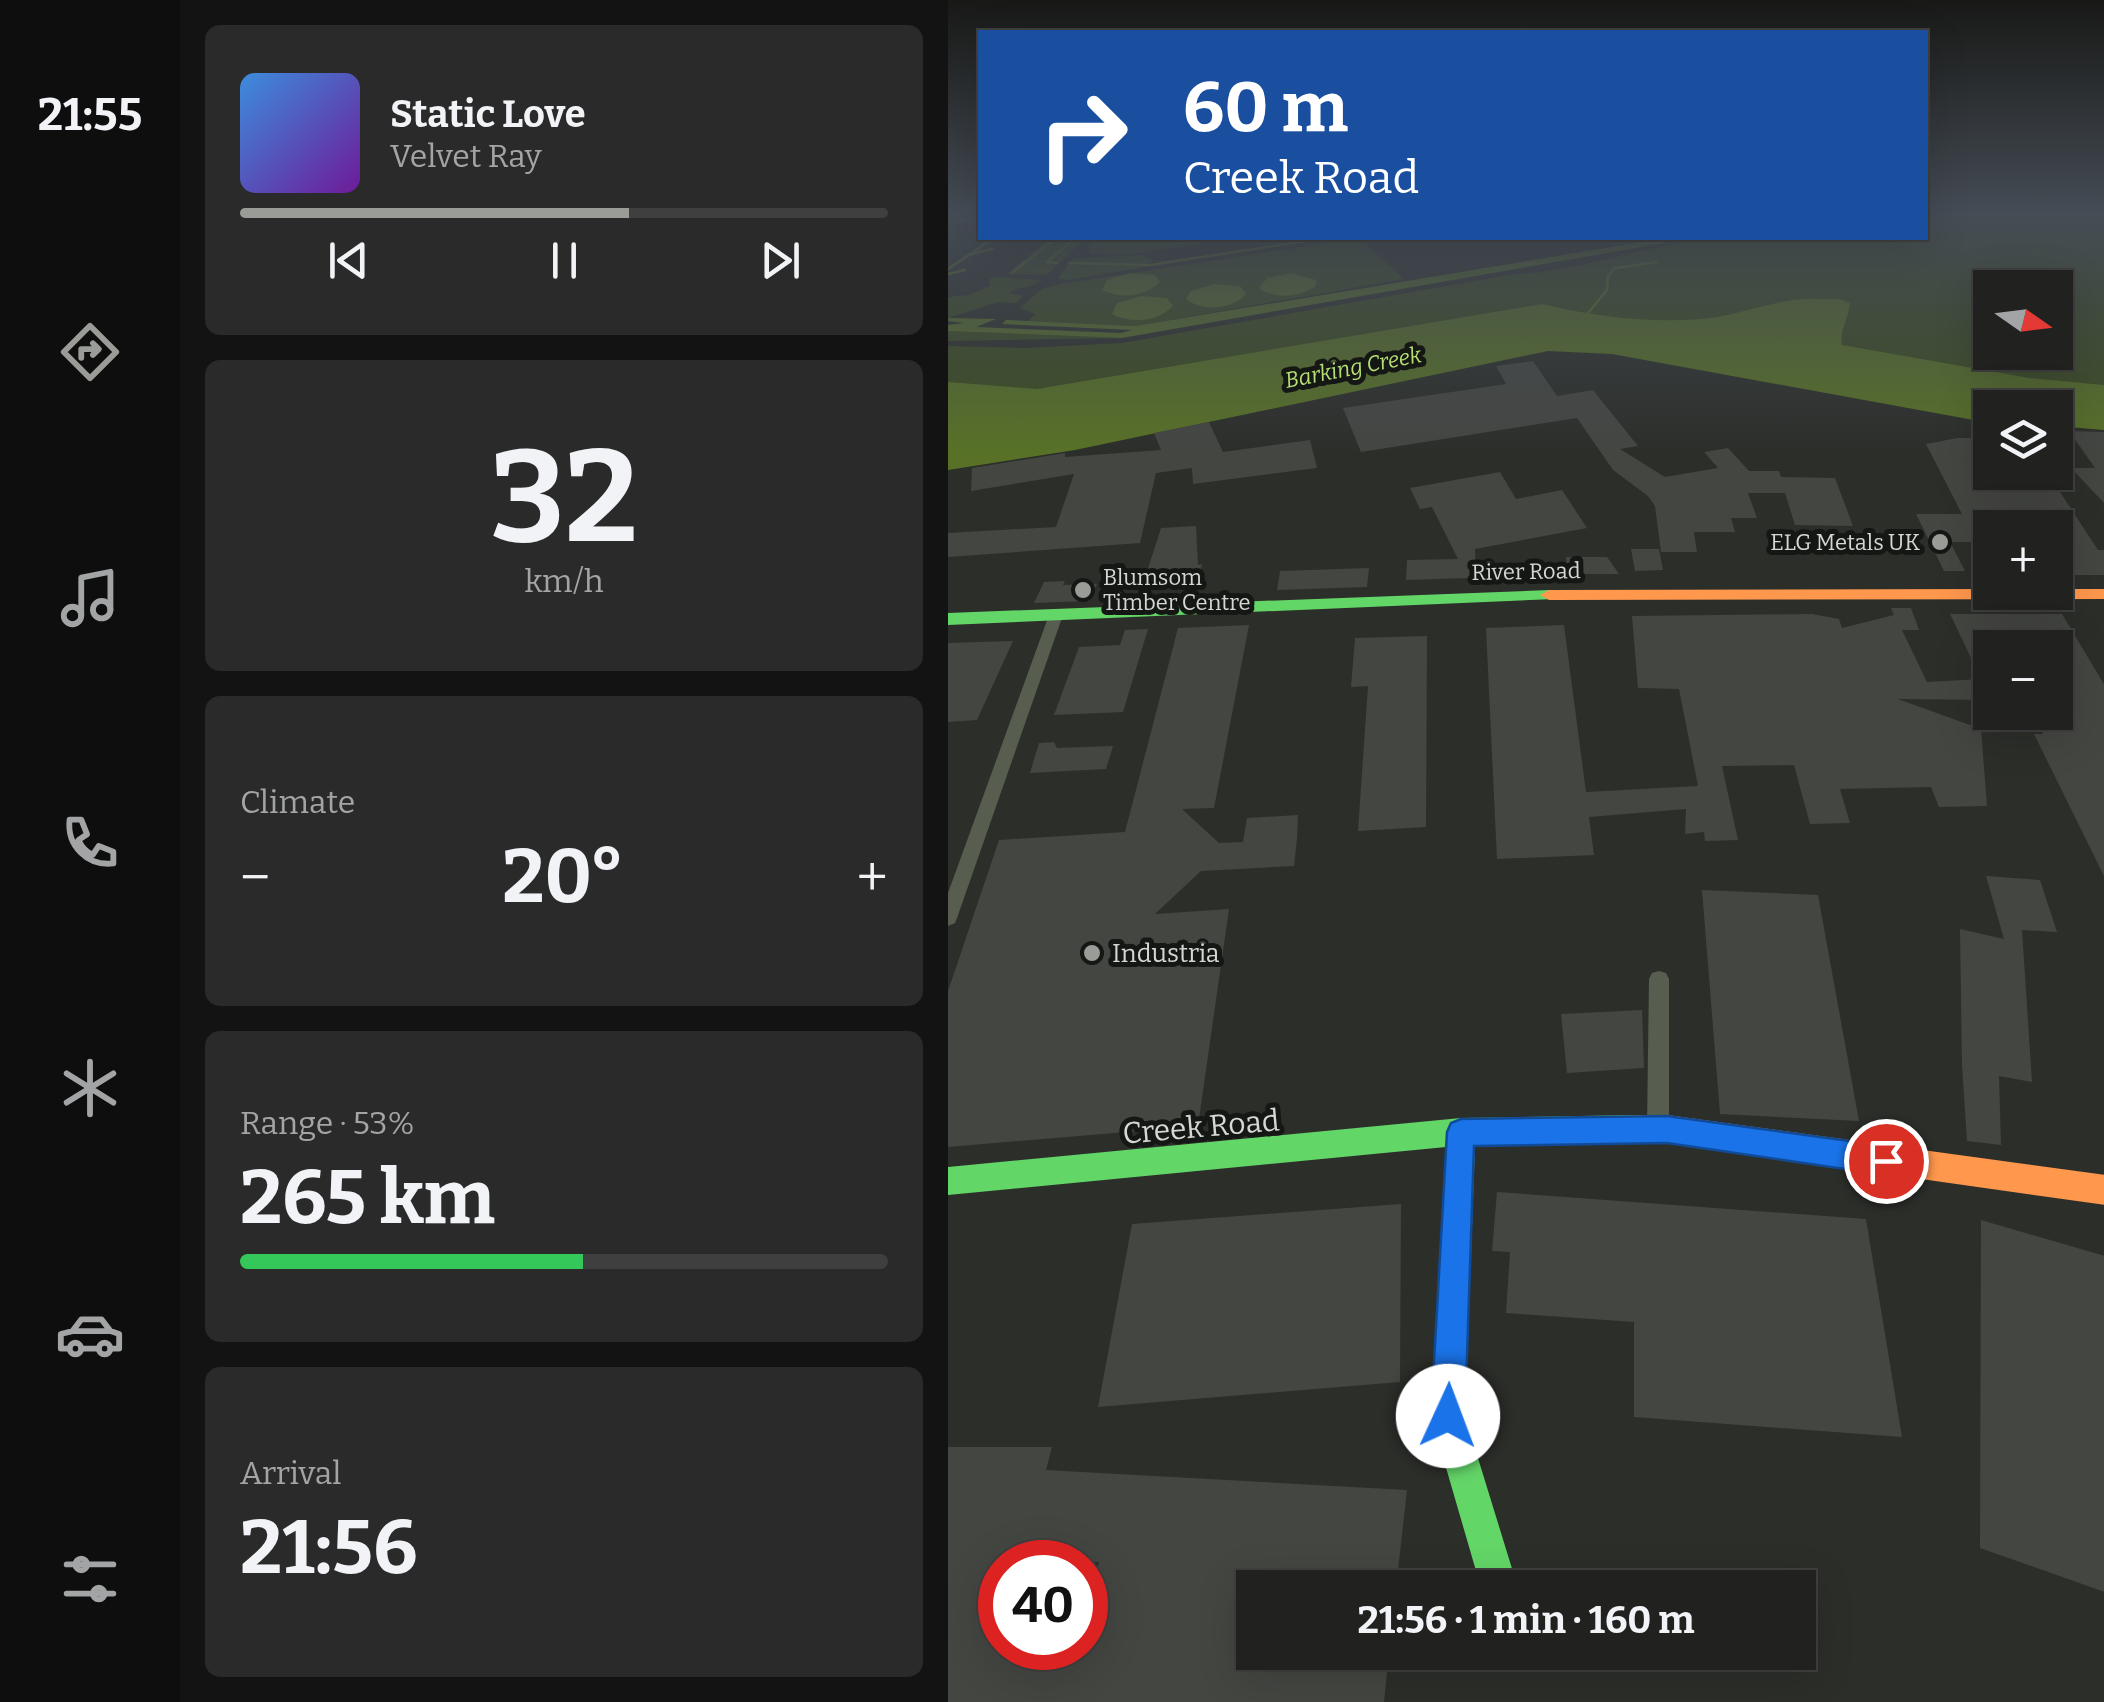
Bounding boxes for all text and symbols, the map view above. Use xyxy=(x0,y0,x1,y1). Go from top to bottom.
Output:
text: 60 m xyxy=(1183,66,1348,150)
icon: right xyxy=(1018,70,1148,200)
text: 21:55 xyxy=(38,88,142,142)
text: Static Love xyxy=(390,91,586,137)
text: Velvet Ray xyxy=(390,137,542,175)
text: Creek Road xyxy=(1183,151,1419,205)
icon: previous xyxy=(321,233,376,288)
icon: pause xyxy=(537,233,592,288)
icon: next xyxy=(753,233,808,288)
north arrow xyxy=(1973,270,2073,370)
map controls xyxy=(1973,270,2073,730)
icon: directions xyxy=(55,317,125,387)
water label: Barking Creek xyxy=(1282,341,1425,394)
button: layers xyxy=(1973,390,2073,490)
text: 32 xyxy=(490,419,638,575)
button: + xyxy=(1973,510,2073,610)
place label: ELG Metals UK xyxy=(1770,529,1920,556)
marker: ELG Metals UK xyxy=(1929,531,1951,553)
street label: River Road xyxy=(1471,557,1581,586)
text: km/h xyxy=(524,562,604,600)
icon: music xyxy=(55,563,125,633)
place label: Blumsom Timber Centre xyxy=(1103,564,1251,616)
marker: Blumsom Timber Centre xyxy=(1072,579,1094,601)
button: − xyxy=(1973,630,2073,730)
text: Climate xyxy=(240,783,355,821)
icon: phone xyxy=(55,808,125,878)
text: 20° xyxy=(502,832,625,922)
text: − xyxy=(240,845,270,911)
text: + xyxy=(857,845,888,911)
place label: Industria xyxy=(1112,939,1220,969)
marker: Industria xyxy=(1081,942,1103,964)
icon: climate xyxy=(55,1053,125,1123)
street label: Creek Road xyxy=(1121,1102,1281,1152)
text: Range · 53% xyxy=(240,1104,414,1142)
pin xyxy=(1844,1119,1929,1204)
icon: arrive xyxy=(1859,1134,1914,1189)
text: 265 km xyxy=(240,1153,495,1243)
icon: car xyxy=(55,1299,125,1369)
position arrow xyxy=(1396,1364,1500,1468)
text: Arrival xyxy=(240,1454,341,1492)
text: 21:56 xyxy=(240,1503,417,1593)
speed limit sign: 40 xyxy=(978,1540,1108,1670)
icon: filters xyxy=(55,1544,125,1614)
text: 21:56 · 1 min · 160 m xyxy=(1357,1597,1695,1643)

